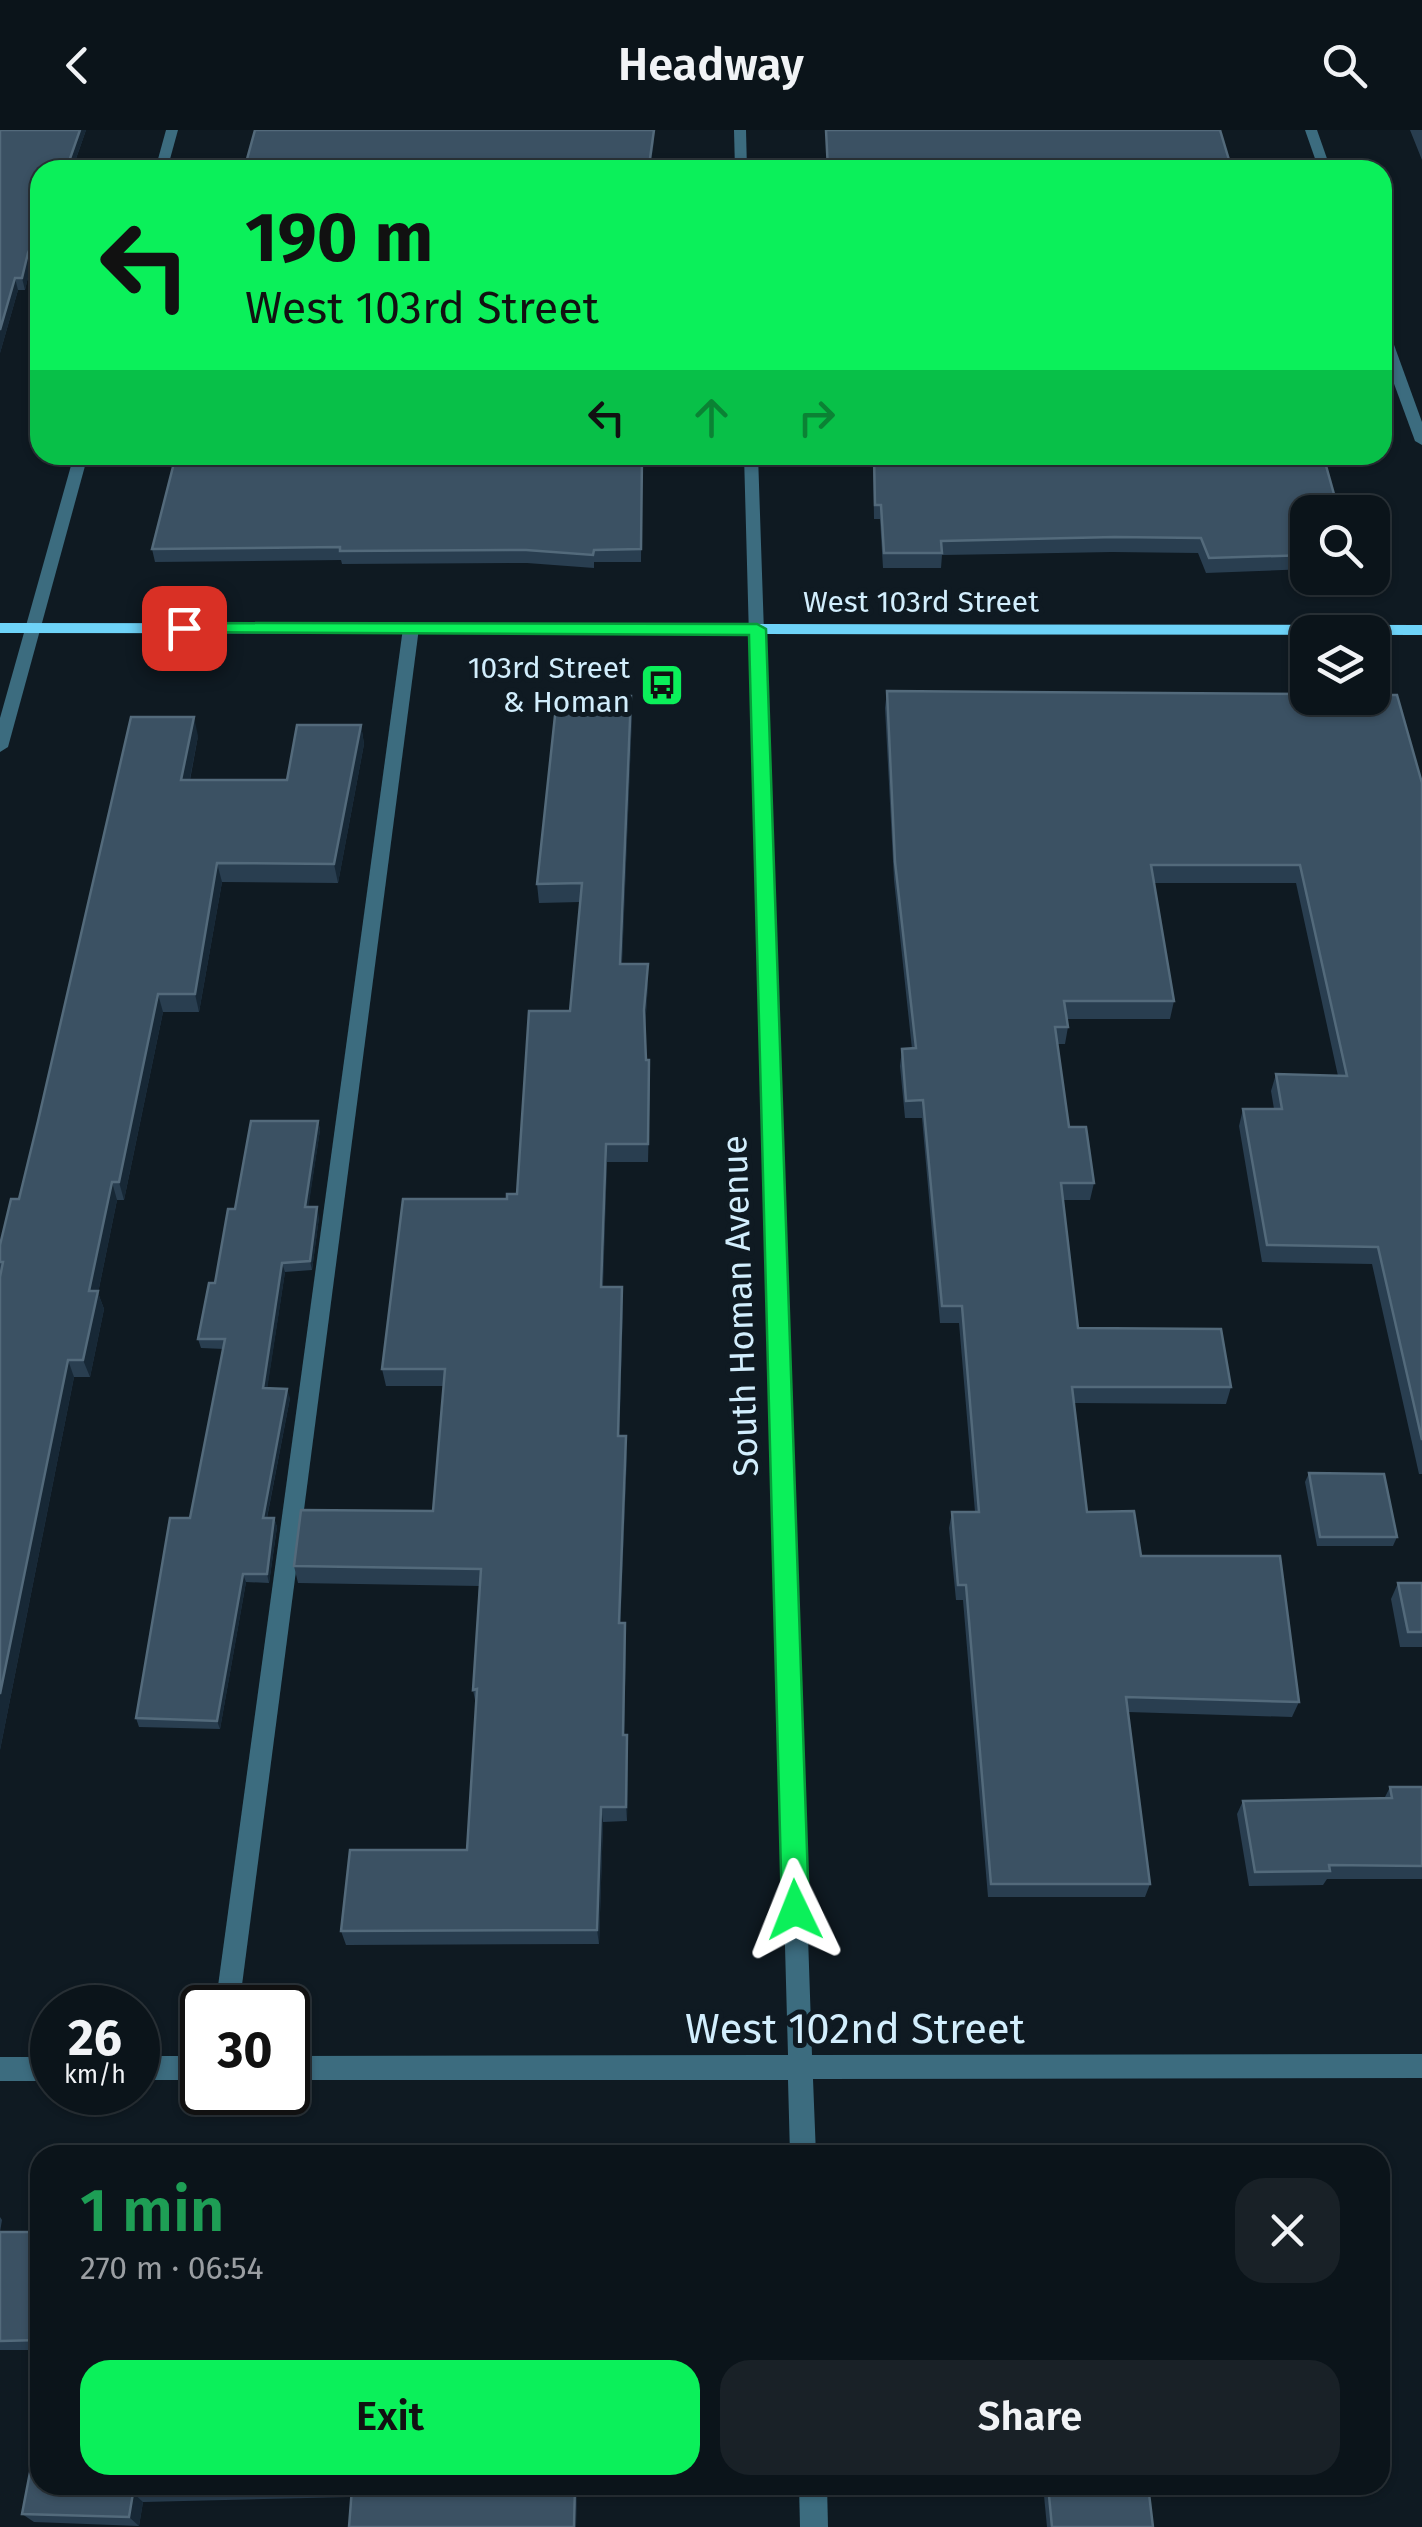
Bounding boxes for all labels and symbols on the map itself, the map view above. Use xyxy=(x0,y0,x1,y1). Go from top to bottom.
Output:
street label: West 103rd Street xyxy=(803,584,1039,620)
pin xyxy=(142,586,227,671)
place label: 103rd Street & Homan xyxy=(468,650,630,720)
bus stop icon: 103rd Street & Homan xyxy=(639,662,685,708)
street label: South Homan Avenue xyxy=(713,1135,767,1477)
position arrow xyxy=(743,1858,847,1962)
speed limit sign: 30 xyxy=(180,1985,310,2115)
street label: West 102nd Street xyxy=(685,2004,1026,2054)

